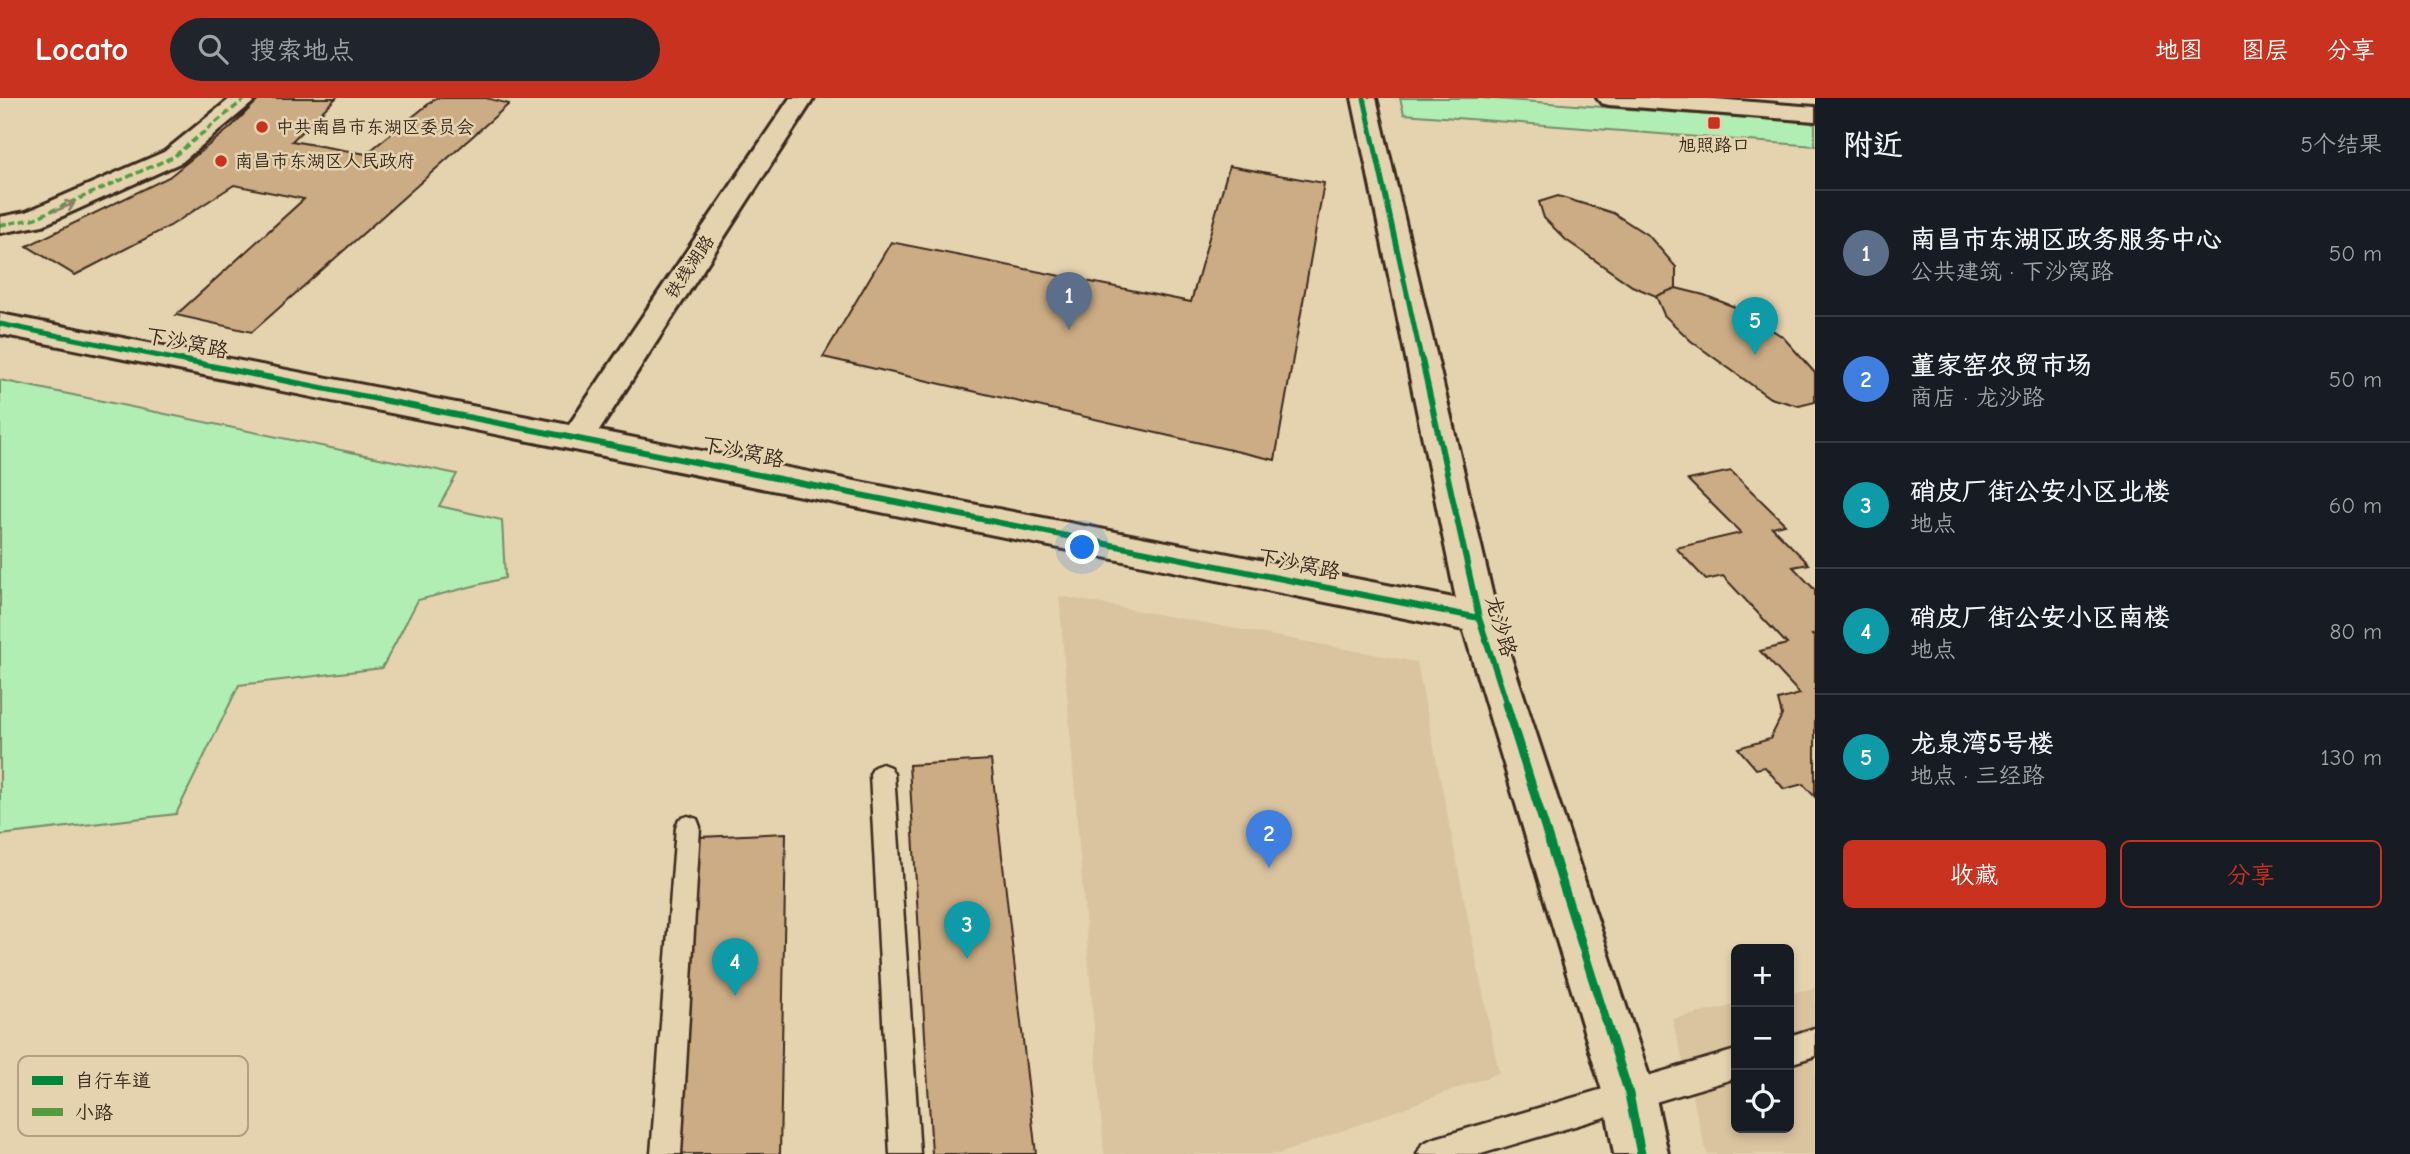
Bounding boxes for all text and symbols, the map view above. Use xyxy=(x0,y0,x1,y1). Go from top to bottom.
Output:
search box xyxy=(170,18,660,81)
text: Locato xyxy=(35,30,128,68)
icon: search xyxy=(194,30,232,68)
text: 搜索地点 xyxy=(250,36,354,66)
text: 地图 xyxy=(2155,36,2203,64)
text: 图层 xyxy=(2241,36,2289,64)
text: 分享 xyxy=(2327,36,2375,64)
marker: 旭照路口 xyxy=(1706,115,1722,131)
place label: 中共南昌市东湖区委员会 xyxy=(276,117,474,138)
marker: 中共南昌市东湖区委员会 xyxy=(254,119,270,135)
text: 附近 xyxy=(1843,128,1903,163)
text: 5个结果 xyxy=(2301,131,2382,158)
place label: 旭照路口 xyxy=(1678,135,1750,156)
place label: 南昌市东湖区人民政府 xyxy=(235,151,415,172)
marker: 南昌市东湖区人民政府 xyxy=(213,153,229,169)
one-way arrow xyxy=(54,199,76,212)
text: 南昌市东湖区政务服务中心 xyxy=(1910,225,2222,255)
street label: 铁线湖路 xyxy=(661,231,719,303)
text: 1 xyxy=(1861,240,1871,267)
text: 50 m xyxy=(2329,240,2382,267)
text: 公共建筑 · 下沙窝路 xyxy=(1910,258,2113,285)
pin: 1 xyxy=(1046,272,1092,330)
pin: 5 xyxy=(1732,297,1778,355)
street label: 下沙窝路 xyxy=(143,323,231,363)
text: 董家窑农贸市场 xyxy=(1910,351,2092,381)
text: 2 xyxy=(1860,366,1872,393)
text: 50 m xyxy=(2329,366,2382,393)
text: 商店 · 龙沙路 xyxy=(1910,384,2044,411)
street label: 下沙窝路 xyxy=(699,432,787,472)
text: 硝皮厂街公安小区北楼 xyxy=(1910,477,2170,507)
text: 3 xyxy=(1860,492,1872,519)
text: 60 m xyxy=(2329,492,2382,519)
text: 地点 xyxy=(1910,510,1956,537)
your location xyxy=(1065,530,1099,564)
street label: 下沙窝路 xyxy=(1255,544,1343,584)
street label: 龙沙路 xyxy=(1481,592,1521,660)
text: 硝皮厂街公安小区南楼 xyxy=(1910,603,2170,633)
text: 4 xyxy=(1861,618,1871,645)
text: 80 m xyxy=(2329,618,2382,645)
text: 地点 xyxy=(1910,636,1956,663)
text: 龙泉湾5号楼 xyxy=(1910,729,2054,759)
text: 5 xyxy=(1860,744,1872,771)
text: 130 m xyxy=(2321,744,2382,771)
text: 地点 · 三经路 xyxy=(1910,762,2044,789)
pin: 2 xyxy=(1246,810,1292,868)
button: 收藏 xyxy=(1843,840,2106,908)
button: 分享 xyxy=(2120,840,2382,908)
pin: 3 xyxy=(944,901,990,959)
pin: 4 xyxy=(712,938,758,996)
map controls xyxy=(1731,944,1794,1133)
button: + xyxy=(1731,944,1794,1007)
button: − xyxy=(1731,1007,1794,1070)
legend xyxy=(18,1056,248,1136)
text: 自行车道 xyxy=(75,1070,151,1092)
button: locate xyxy=(1731,1070,1794,1133)
text: 小路 xyxy=(75,1102,113,1124)

